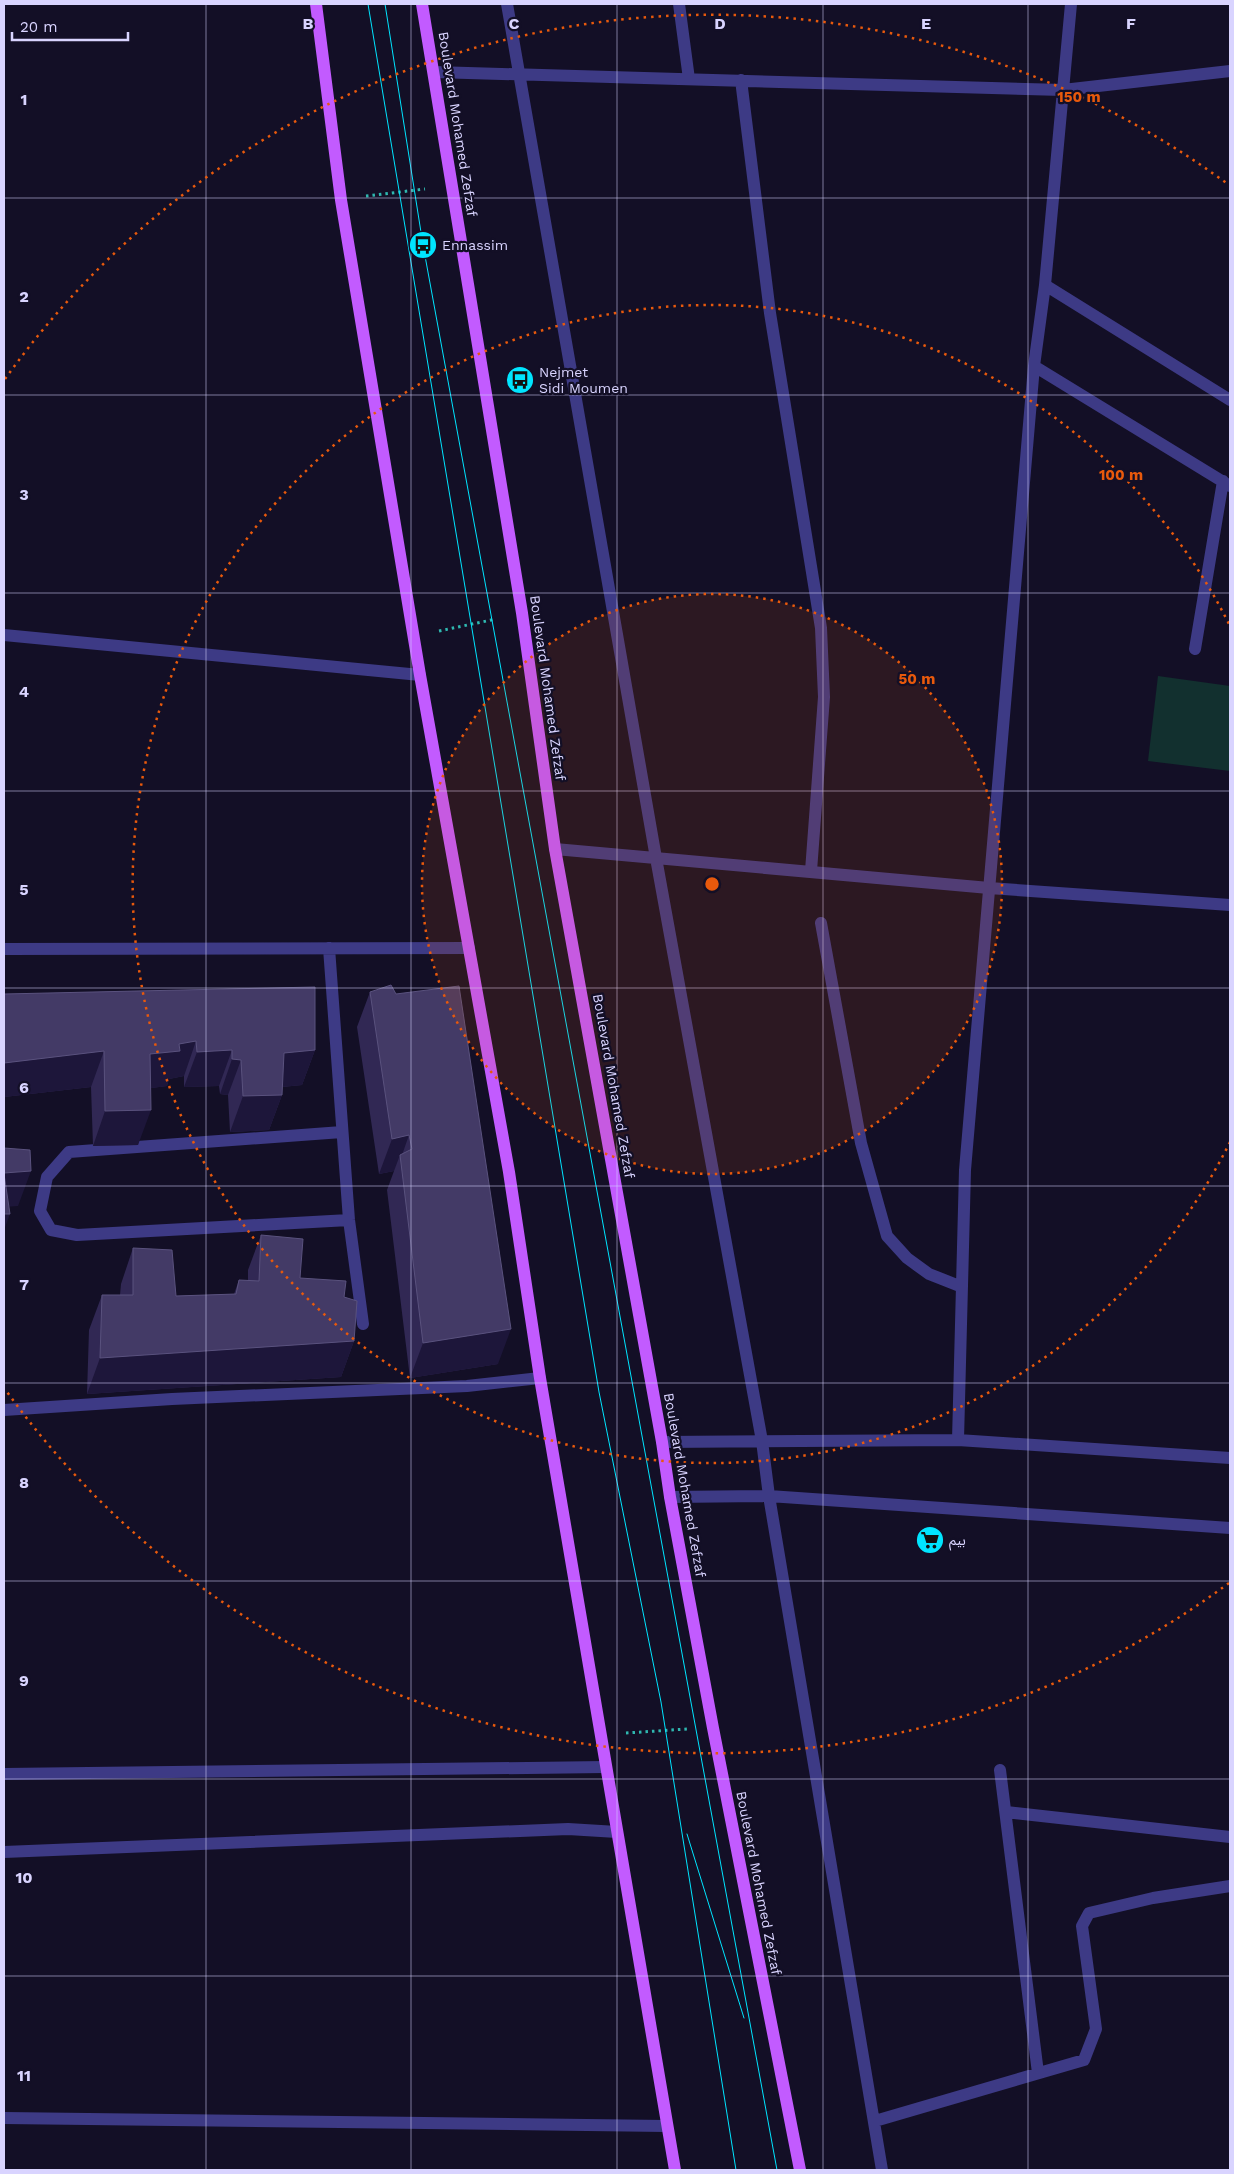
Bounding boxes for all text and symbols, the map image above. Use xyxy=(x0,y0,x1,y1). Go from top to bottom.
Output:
scale bar xyxy=(12,10,129,42)
text: B xyxy=(303,14,314,33)
text: C xyxy=(509,14,520,33)
text: D xyxy=(714,14,726,33)
text: E xyxy=(921,14,931,33)
text: F xyxy=(1126,14,1136,33)
text: 20 m xyxy=(20,18,58,36)
street label: Boulevard Mohamed Zefzaf xyxy=(435,30,481,218)
text: 150 m xyxy=(1057,88,1101,106)
text: 1 xyxy=(21,90,27,109)
bus stop icon: Ennassim xyxy=(408,230,438,260)
place label: Ennassim xyxy=(442,237,508,253)
text: 2 xyxy=(19,287,29,306)
place label: Nejmet Sidi Moumen xyxy=(539,364,628,396)
bus stop icon: Nejmet Sidi Moumen xyxy=(505,365,535,395)
text: 100 m xyxy=(1099,466,1143,484)
text: 3 xyxy=(19,485,29,504)
street label: Boulevard Mohamed Zefzaf xyxy=(527,594,569,782)
text: 50 m xyxy=(899,670,935,688)
text: 4 xyxy=(19,682,29,701)
centre of rings xyxy=(703,875,721,893)
text: 5 xyxy=(19,880,29,899)
street label: Boulevard Mohamed Zefzaf xyxy=(590,993,638,1180)
text: 6 xyxy=(19,1078,29,1097)
text: 7 xyxy=(19,1275,29,1294)
street label: Boulevard Mohamed Zefzaf xyxy=(661,1392,709,1579)
text: 8 xyxy=(19,1473,29,1492)
supermarket icon: بيم xyxy=(915,1525,945,1555)
place label: بيم xyxy=(949,1532,966,1551)
text: 9 xyxy=(19,1671,29,1690)
street label: Boulevard Mohamed Zefzaf xyxy=(733,1790,785,1977)
text: 10 xyxy=(15,1868,33,1887)
text: 11 xyxy=(17,2066,31,2085)

